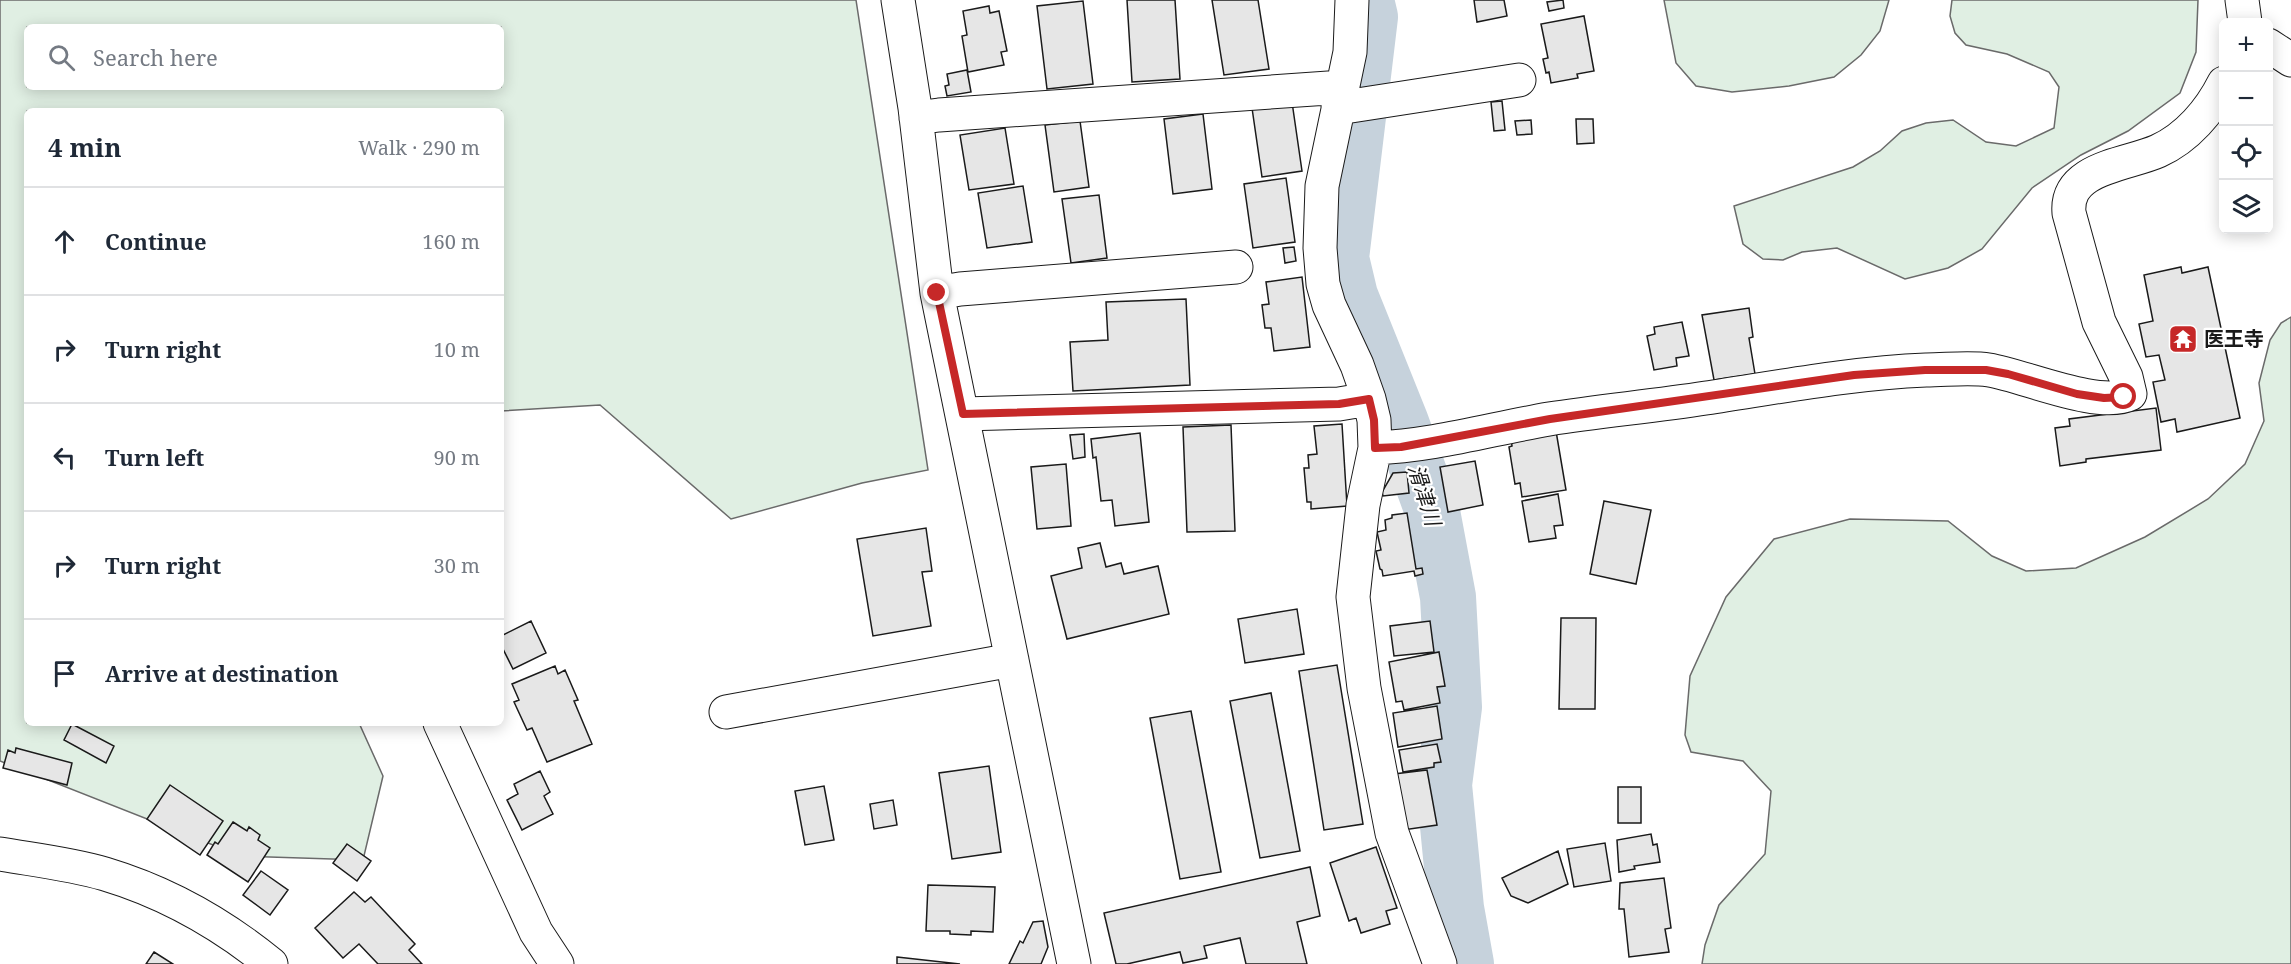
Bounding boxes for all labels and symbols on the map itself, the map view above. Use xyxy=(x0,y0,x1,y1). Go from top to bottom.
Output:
route end xyxy=(923,279,949,305)
temple icon: 医王寺 xyxy=(2167,323,2199,355)
place label: 医王寺 xyxy=(2204,325,2264,352)
route start xyxy=(2110,383,2136,409)
water label: 滑津川 xyxy=(1402,460,1448,531)

